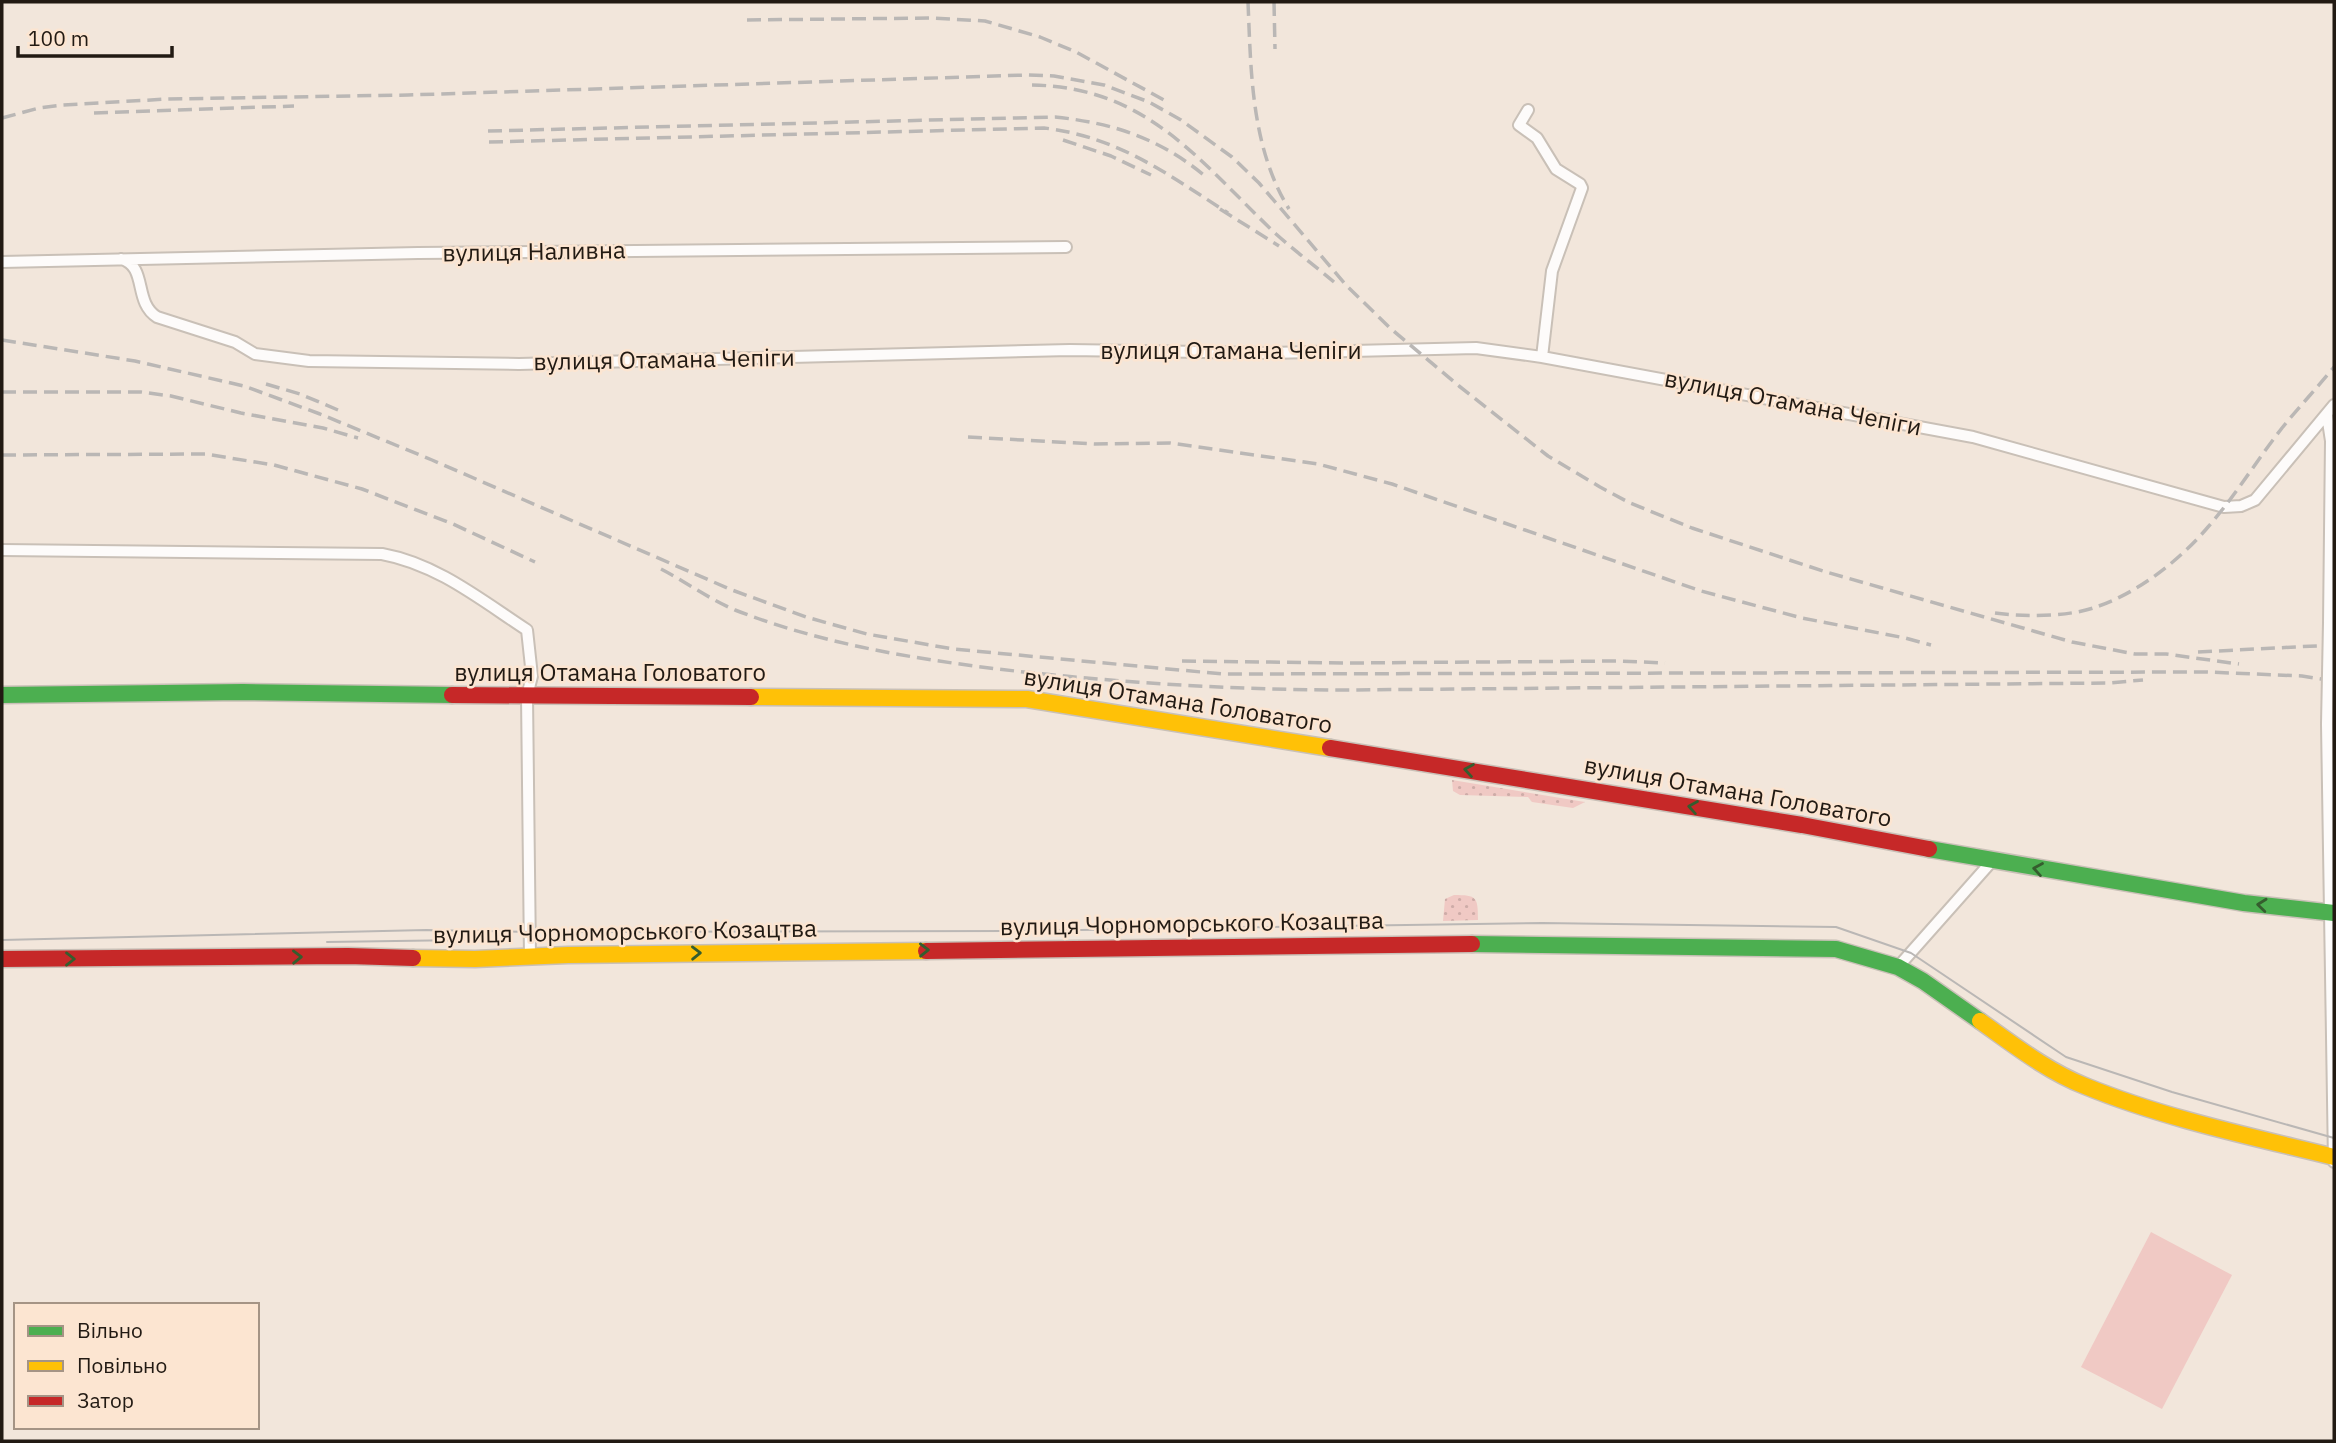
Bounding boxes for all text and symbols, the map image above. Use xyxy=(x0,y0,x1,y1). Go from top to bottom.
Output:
scale bar xyxy=(18,14,172,58)
text: 100 m xyxy=(28,24,89,52)
street label: вулиця Наливна xyxy=(442,233,626,269)
street label: вулиця Отамана Чепіги xyxy=(1100,334,1362,366)
street label: вулиця Отамана Чепіги xyxy=(533,341,795,377)
street label: вулиця Отамана Чепіги xyxy=(1662,361,1924,443)
street label: вулиця Отамана Головатого xyxy=(454,656,766,688)
street label: вулиця Отамана Головатого xyxy=(1022,660,1335,740)
street label: вулиця Отамана Головатого xyxy=(1582,748,1894,834)
one-way arrow xyxy=(1463,763,1475,778)
one-way arrow xyxy=(1688,800,1699,815)
one-way arrow xyxy=(2032,862,2044,877)
one-way arrow xyxy=(2257,898,2268,913)
street label: вулиця Чорноморського Козацтва xyxy=(1000,904,1384,942)
street label: вулиця Чорноморського Козацтва xyxy=(433,912,817,950)
one-way arrow xyxy=(919,942,930,958)
one-way arrow xyxy=(692,945,702,961)
one-way arrow xyxy=(293,949,303,965)
one-way arrow xyxy=(65,951,76,967)
legend xyxy=(14,1303,259,1429)
text: Вільно xyxy=(77,1316,143,1344)
text: Повільно xyxy=(77,1351,167,1379)
text: Затор xyxy=(77,1386,134,1414)

